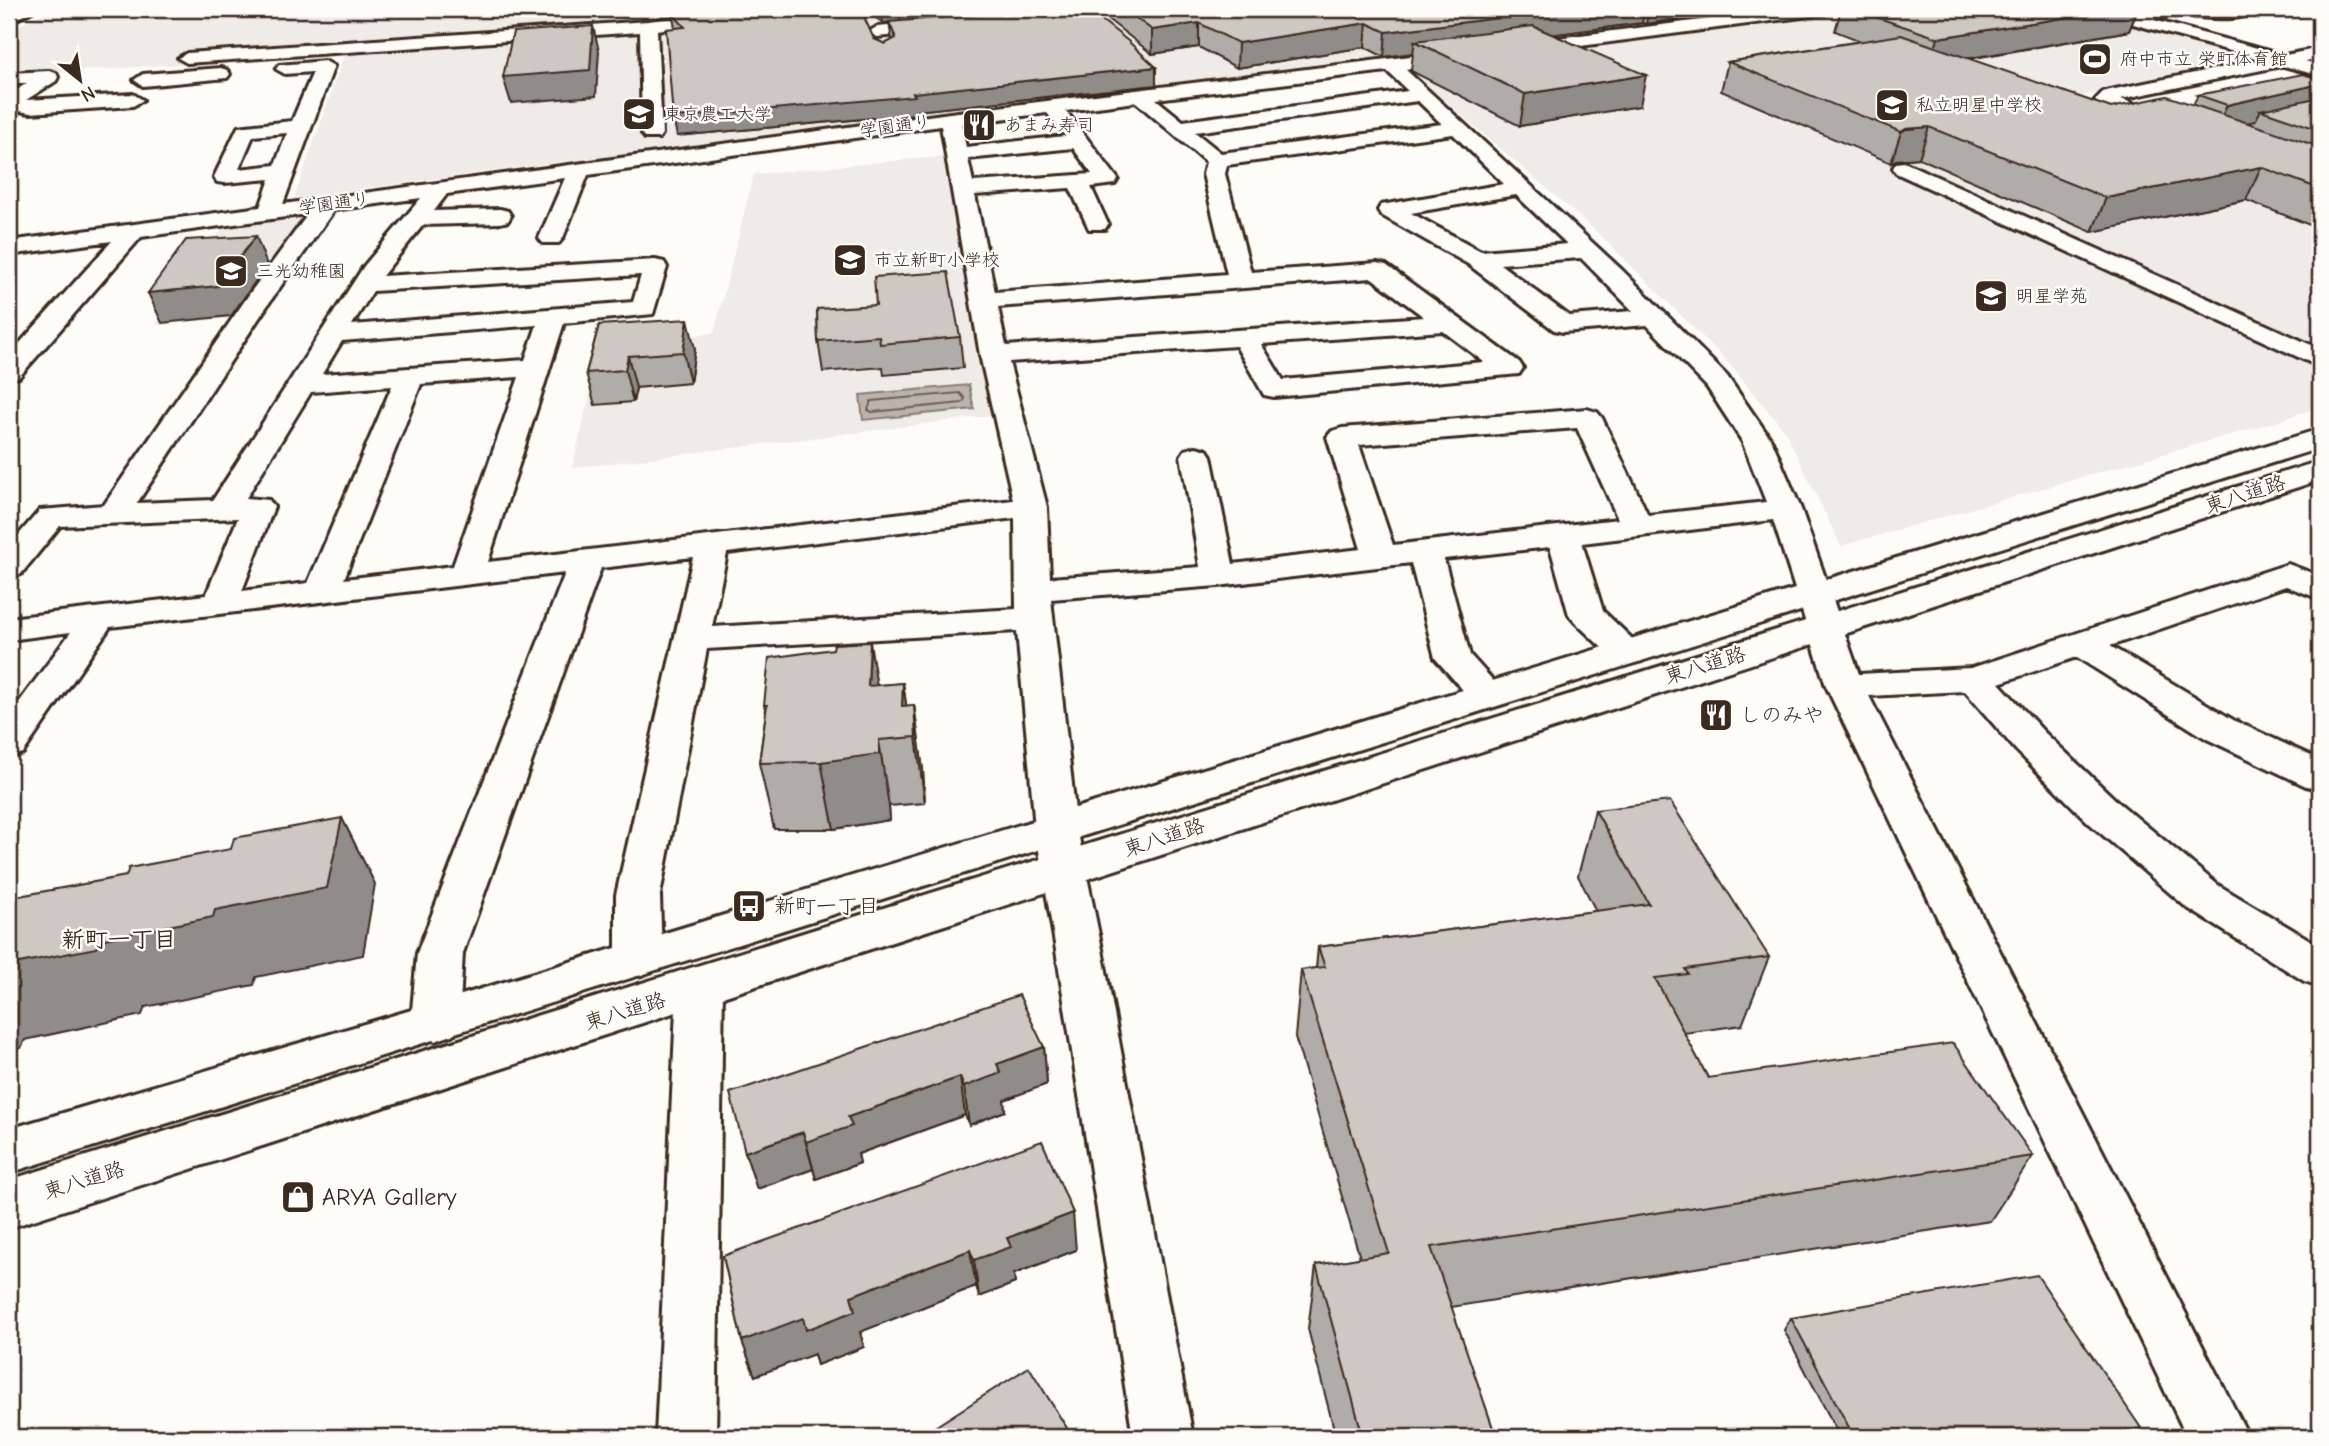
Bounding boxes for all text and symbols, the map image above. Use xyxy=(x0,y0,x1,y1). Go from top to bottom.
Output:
sports icon: 府中市立 栄町体育館 xyxy=(2076,40,2114,78)
north arrow xyxy=(46,46,116,116)
place label: 府中市立 栄町体育館 xyxy=(2120,49,2288,70)
text: N xyxy=(77,81,99,106)
school or university icon: 私立明星中学校 xyxy=(1873,86,1911,124)
school or university icon: 東京農工大学 xyxy=(620,95,658,133)
place label: 私立明星中学校 xyxy=(1916,95,2042,116)
place label: 東京農工大学 xyxy=(664,104,772,125)
restaurant icon: あまみ寿司 xyxy=(960,106,998,144)
street label: 学園通り xyxy=(858,111,932,142)
place label: あまみ寿司 xyxy=(1004,115,1094,136)
street label: 学園通り xyxy=(297,188,371,219)
school or university icon: 市立新町小学校 xyxy=(831,241,869,279)
place label: 市立新町小学校 xyxy=(874,250,1000,271)
school or university icon: 三光幼稚園 xyxy=(212,252,250,290)
place label: 三光幼稚園 xyxy=(256,261,346,282)
school or university icon: 明星学苑 xyxy=(1972,277,2010,315)
place label: 明星学苑 xyxy=(2016,286,2088,307)
street label: 東八道路 xyxy=(2201,470,2289,518)
street label: 東八道路 xyxy=(1661,641,1749,689)
restaurant icon: しのみや xyxy=(1697,696,1735,734)
place label: しのみや xyxy=(1740,703,1824,727)
street label: 東八道路 xyxy=(1120,813,1208,861)
bus stop icon: 新町一丁目 xyxy=(730,887,768,925)
place label: 新町一丁目 xyxy=(774,894,879,918)
district label: 新町一丁目 xyxy=(62,926,177,953)
street label: 東八道路 xyxy=(581,987,669,1035)
street label: 東八道路 xyxy=(40,1156,128,1204)
shop icon: ARYA Gallery xyxy=(279,1178,317,1216)
place label: ARYA Gallery xyxy=(322,1183,457,1211)

